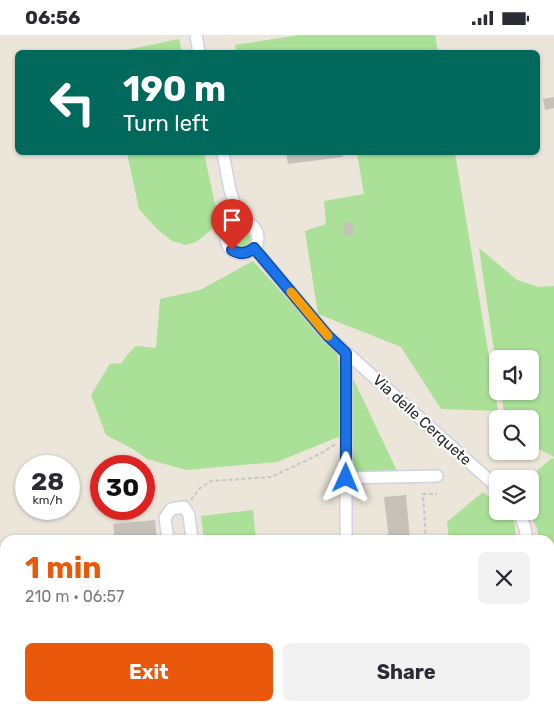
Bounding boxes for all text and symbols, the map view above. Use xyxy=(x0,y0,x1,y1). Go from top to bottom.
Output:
text: 06:56 xyxy=(25,6,80,29)
text: 190 m xyxy=(123,68,226,110)
icon: left xyxy=(40,70,105,135)
text: Turn left xyxy=(123,110,209,137)
pin xyxy=(211,199,253,250)
icon: arrive xyxy=(218,206,246,234)
map controls xyxy=(489,350,539,520)
button: sound xyxy=(489,350,539,400)
street label: Via delle Cerquete xyxy=(369,371,475,469)
button: search xyxy=(489,410,539,460)
position arrow xyxy=(319,451,371,503)
speed limit sign: 30 xyxy=(90,455,155,520)
text: 28 xyxy=(31,467,64,496)
button: layers xyxy=(489,470,539,520)
text: km/h xyxy=(33,493,62,507)
text: 1 min xyxy=(25,550,102,586)
button: close xyxy=(478,552,530,604)
text: 210 m · 06:57 xyxy=(25,587,124,606)
button: Exit xyxy=(25,643,273,701)
button: Share xyxy=(283,643,530,701)

